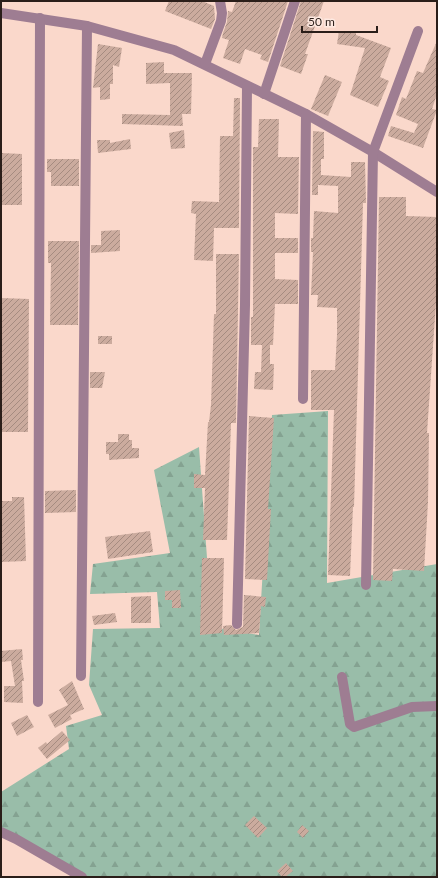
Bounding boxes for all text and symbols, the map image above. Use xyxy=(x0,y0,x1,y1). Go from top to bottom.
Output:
scale bar xyxy=(302,8,377,34)
text: 50 m xyxy=(308,14,335,29)

